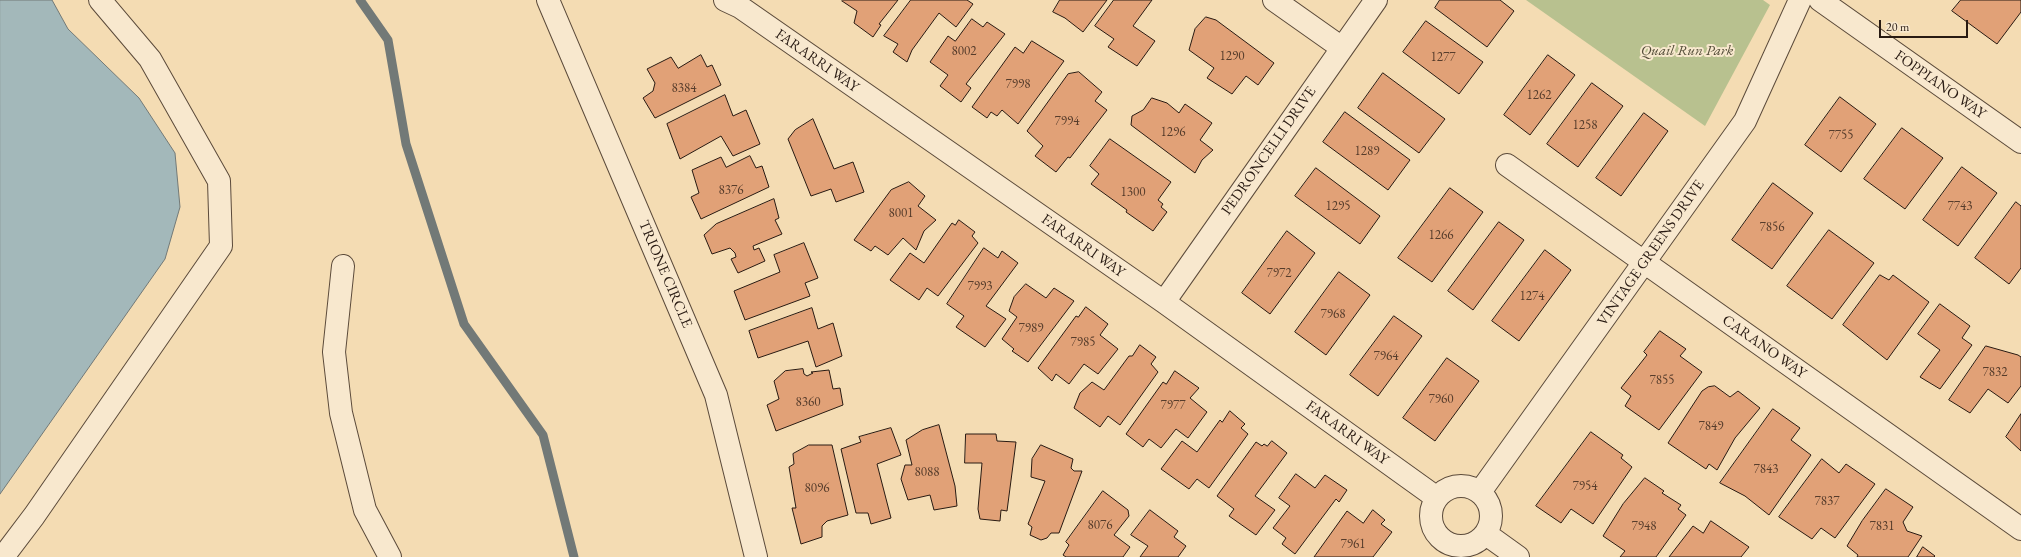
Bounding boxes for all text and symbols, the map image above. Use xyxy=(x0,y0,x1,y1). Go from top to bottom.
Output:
scale bar xyxy=(1881,12,1970,38)
text: 20 m xyxy=(1886,19,1909,35)
street label: FARARRI WAY xyxy=(772,26,862,96)
park label: Quail Run Park xyxy=(1641,42,1733,60)
house number: 8002 xyxy=(952,43,976,59)
street label: FOPPIANO WAY xyxy=(1891,47,1989,123)
house number: 1290 xyxy=(1220,48,1244,64)
house number: 1277 xyxy=(1431,49,1455,65)
house number: 7998 xyxy=(1006,76,1030,92)
house number: 8384 xyxy=(672,80,696,96)
street label: PEDRONCELLI DRIVE xyxy=(1218,83,1320,219)
house number: 1262 xyxy=(1527,87,1551,103)
house number: 7994 xyxy=(1055,113,1079,129)
house number: 1258 xyxy=(1573,117,1597,133)
house number: 1296 xyxy=(1161,124,1185,140)
house number: 7755 xyxy=(1829,127,1853,143)
house number: 1289 xyxy=(1355,143,1379,159)
street label: VINTAGE GREENS DRIVE xyxy=(1594,176,1708,330)
house number: 8376 xyxy=(719,182,743,198)
house number: 1300 xyxy=(1121,184,1145,200)
house number: 1295 xyxy=(1326,198,1350,214)
house number: 7743 xyxy=(1948,198,1972,214)
house number: 8001 xyxy=(889,205,913,221)
street label: FARARRI WAY xyxy=(1038,211,1128,281)
street label: TRIONE CIRCLE xyxy=(634,218,696,330)
house number: 7856 xyxy=(1760,219,1784,235)
house number: 1266 xyxy=(1429,227,1453,243)
house number: 7972 xyxy=(1267,265,1291,281)
house number: 7993 xyxy=(968,278,992,294)
house number: 1274 xyxy=(1520,288,1544,304)
house number: 7968 xyxy=(1321,306,1345,322)
street label: CARANO WAY xyxy=(1718,311,1810,383)
house number: 7989 xyxy=(1019,320,1043,336)
house number: 7985 xyxy=(1071,334,1095,350)
house number: 7964 xyxy=(1374,348,1398,364)
house number: 7832 xyxy=(1983,364,2007,380)
house number: 7855 xyxy=(1650,372,1674,388)
house number: 7960 xyxy=(1429,391,1453,407)
house number: 8360 xyxy=(796,394,820,410)
house number: 7977 xyxy=(1161,397,1185,413)
street label: FARARRI WAY xyxy=(1302,397,1392,469)
house number: 7849 xyxy=(1699,418,1723,434)
house number: 7843 xyxy=(1754,461,1778,477)
house number: 8088 xyxy=(915,464,939,480)
house number: 7954 xyxy=(1573,478,1597,494)
house number: 8096 xyxy=(805,480,829,496)
house number: 7837 xyxy=(1815,493,1839,509)
house number: 8076 xyxy=(1088,517,1112,533)
house number: 7948 xyxy=(1632,518,1656,534)
house number: 7831 xyxy=(1870,518,1894,534)
house number: 7961 xyxy=(1341,536,1365,552)

